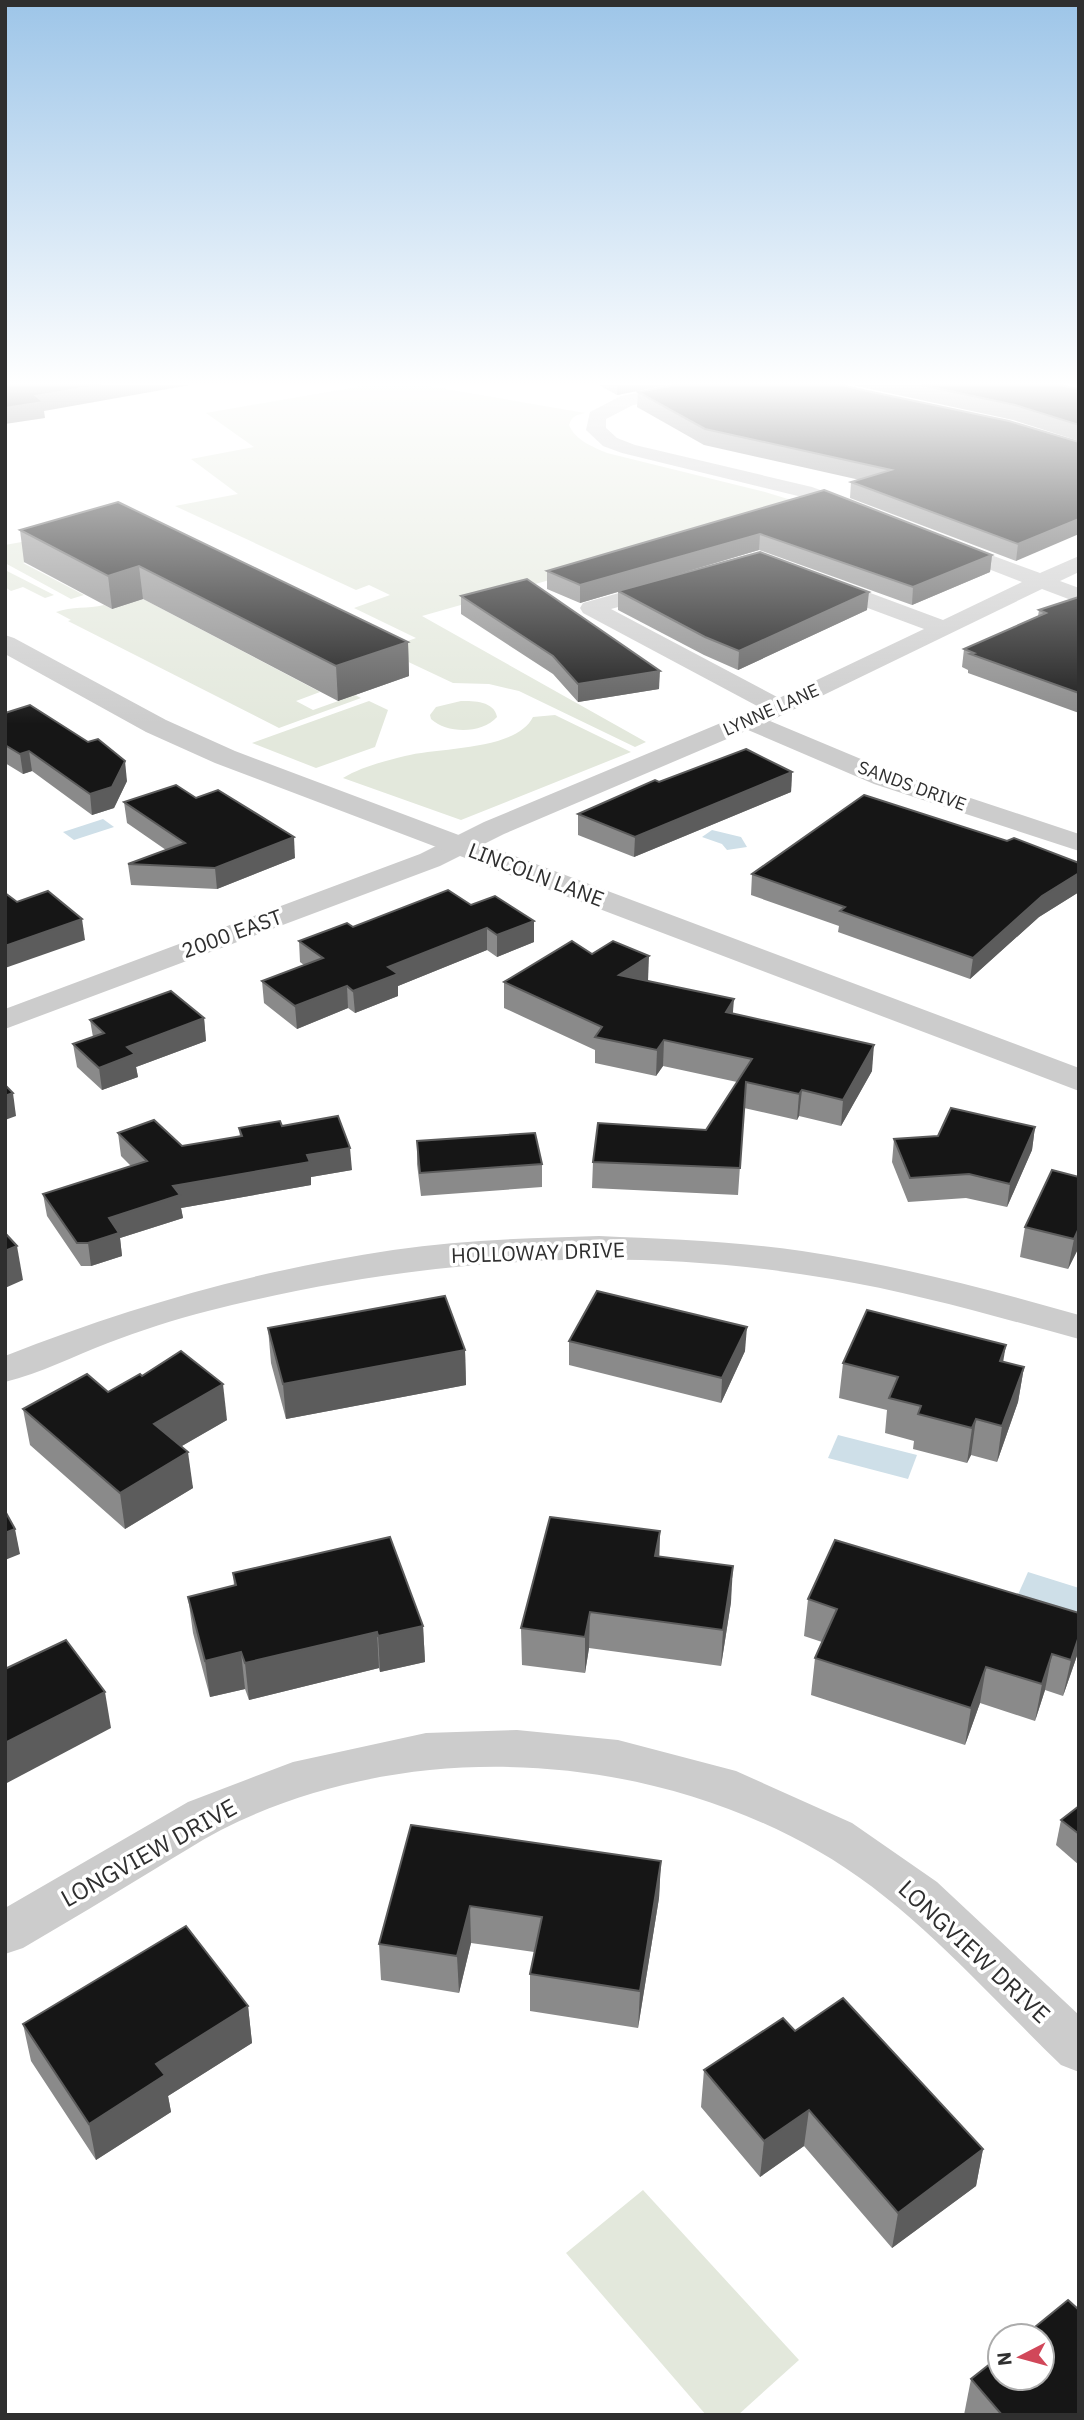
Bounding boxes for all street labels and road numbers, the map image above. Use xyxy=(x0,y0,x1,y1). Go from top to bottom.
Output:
street label: LYNNE LANE xyxy=(719,678,822,741)
street label: SANDS DRIVE xyxy=(855,755,970,816)
street label: LINCOLN LANE xyxy=(464,835,608,913)
street label: 2000 EAST xyxy=(178,902,286,964)
street label: HOLLOWAY DRIVE xyxy=(450,1235,626,1269)
street label: LONGVIEW DRIVE xyxy=(55,1790,242,1914)
street label: LONGVIEW DRIVE xyxy=(892,1873,1057,2030)

